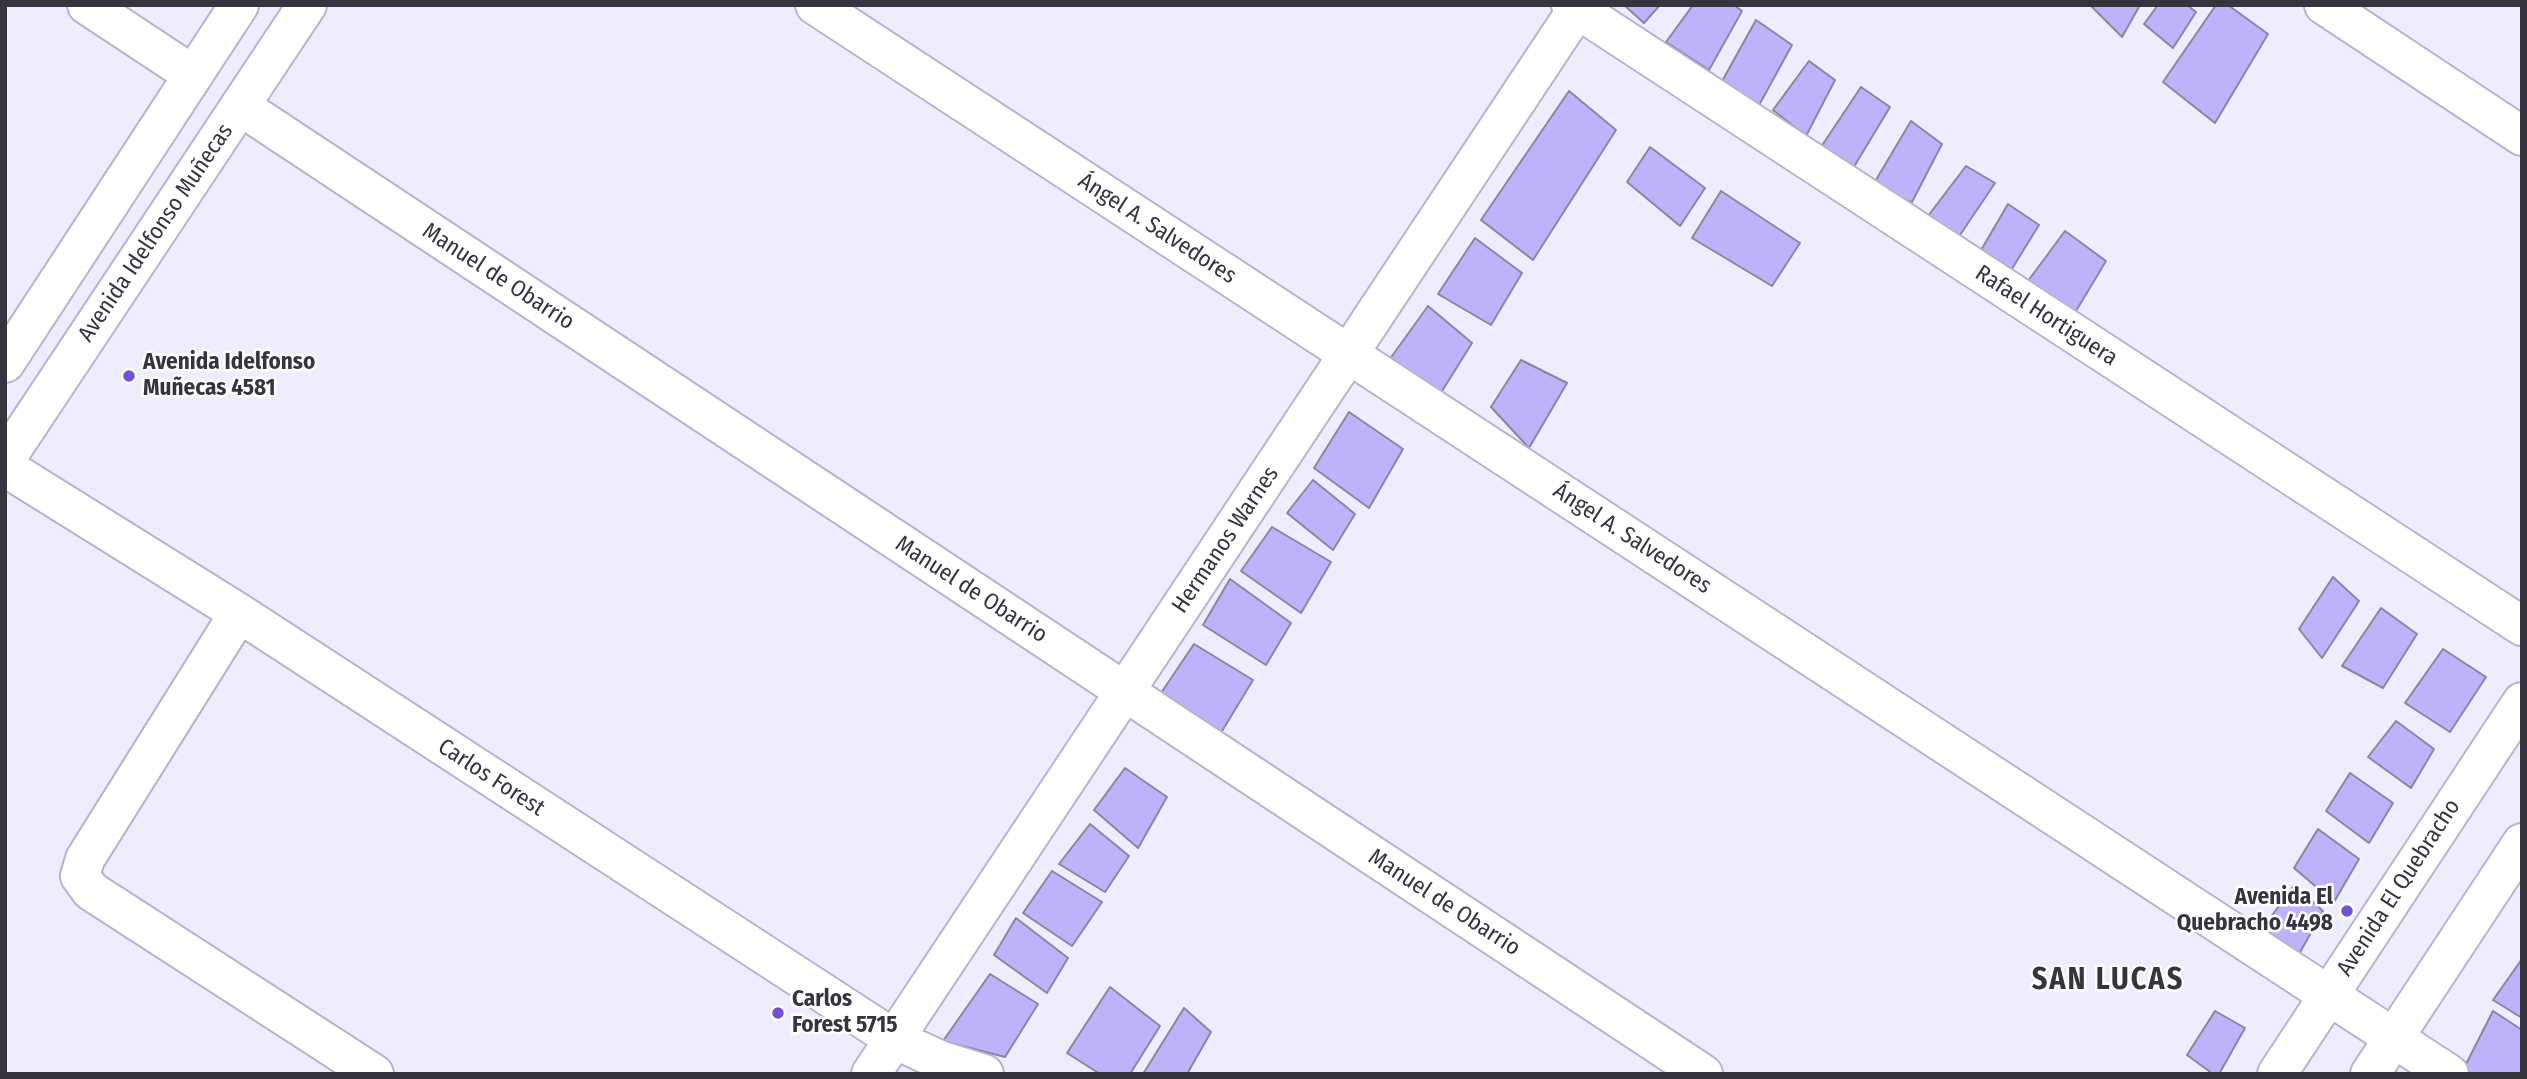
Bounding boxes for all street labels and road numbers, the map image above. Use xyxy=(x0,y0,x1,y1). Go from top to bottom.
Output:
street label: Avenida Idelfonso Muñecas xyxy=(73,119,239,347)
street label: Ángel A. Salvedores xyxy=(1073,168,1241,290)
street label: Manuel de Obarrio xyxy=(417,218,579,336)
street label: Rafael Hortiguera xyxy=(1970,260,2122,372)
street label: Hermanos Warnes xyxy=(1167,461,1285,619)
street label: Ángel A. Salvedores xyxy=(1548,478,1716,600)
street label: Manuel de Obarrio xyxy=(890,531,1052,649)
street label: Carlos Forest xyxy=(433,733,549,823)
street label: Avenida El Quebracho xyxy=(2332,794,2466,982)
street label: Manuel de Obarrio xyxy=(1363,844,1525,962)

